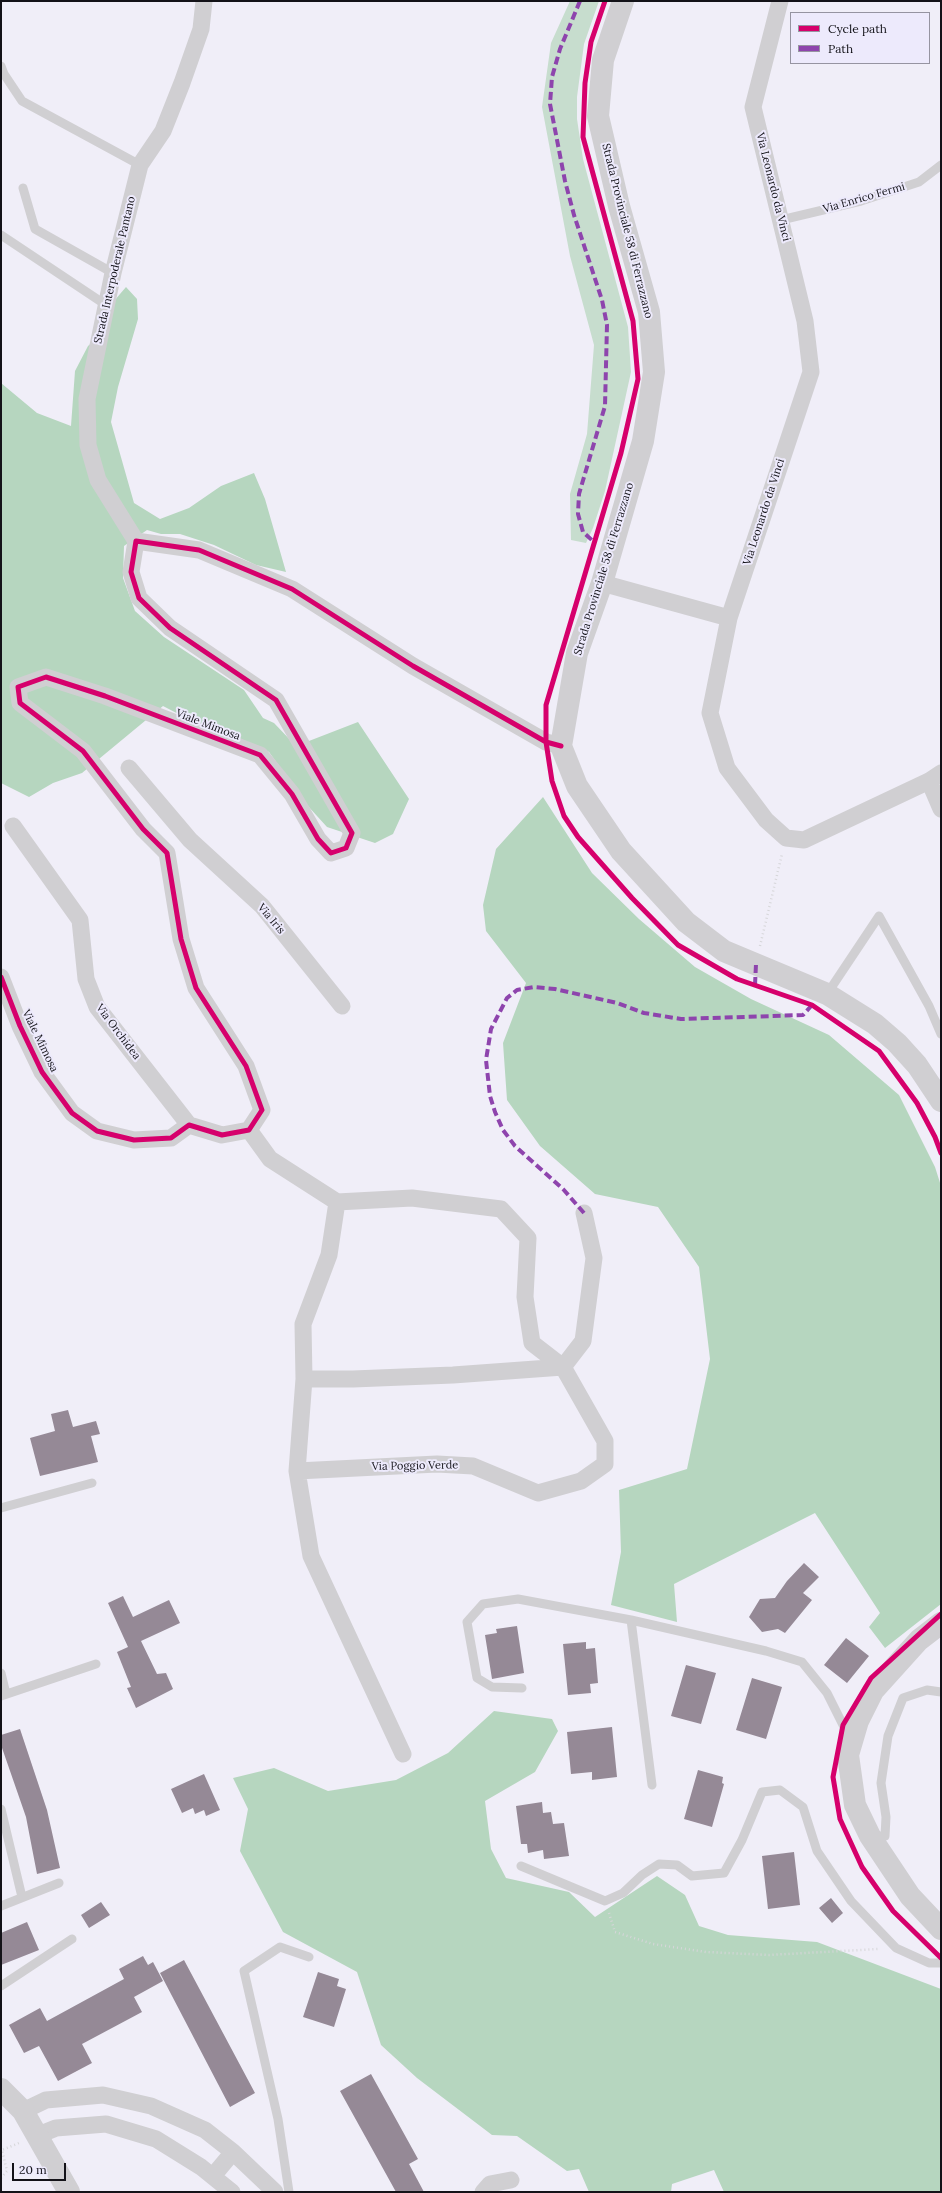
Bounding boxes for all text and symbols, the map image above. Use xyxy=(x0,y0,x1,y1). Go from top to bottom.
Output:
legend xyxy=(790,12,930,64)
text: Cycle path xyxy=(828,21,887,36)
text: Path xyxy=(828,41,853,56)
street label: Via Leonardo da Vinci xyxy=(753,131,793,243)
street label: Strada Provinciale 58 di Ferrazzano xyxy=(599,142,655,320)
street label: Via Enrico Fermi xyxy=(821,180,907,216)
street label: Strada Interpoderale Pantano xyxy=(92,195,138,345)
street label: Via Leonardo da Vinci xyxy=(741,457,787,567)
street label: Strada Provinciale 58 di Ferrazzano xyxy=(571,481,637,657)
street label: Viale Mimosa xyxy=(174,707,242,743)
street label: Via Iris xyxy=(255,901,287,937)
street label: Via Orchidea xyxy=(93,1002,143,1062)
street label: Viale Mimosa xyxy=(19,1008,61,1074)
street label: Via Poggio Verde xyxy=(372,1459,458,1473)
scale bar xyxy=(14,2155,68,2181)
text: 20 m xyxy=(19,2162,47,2177)

